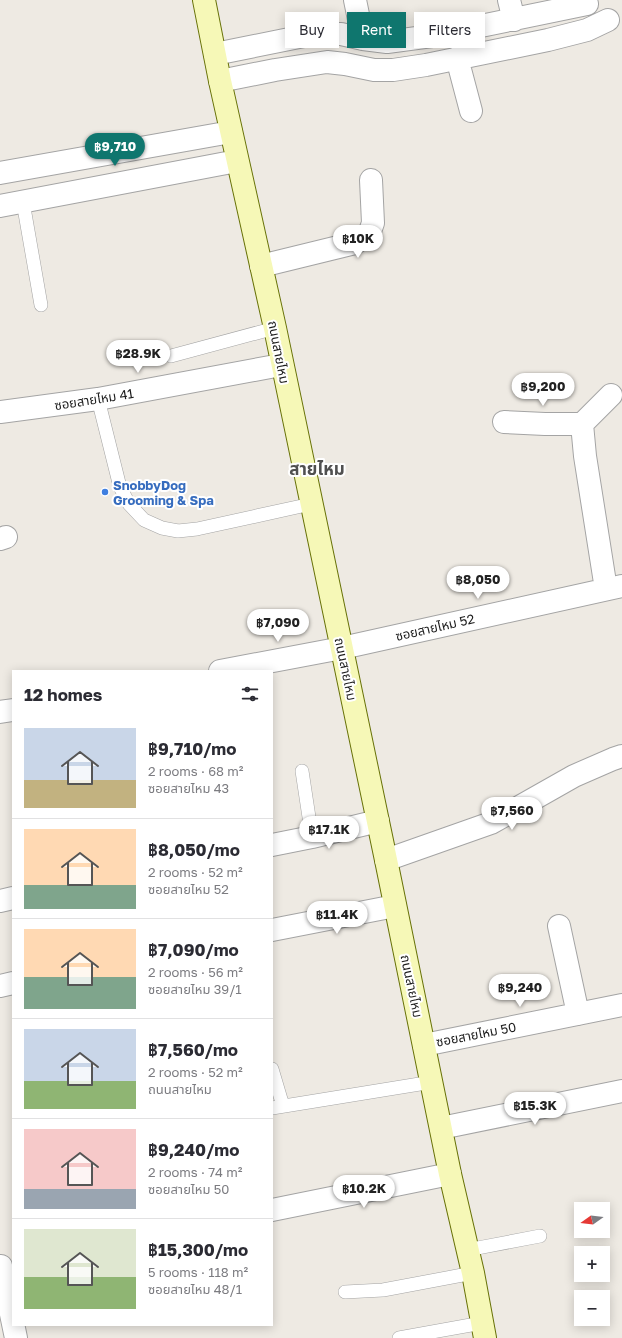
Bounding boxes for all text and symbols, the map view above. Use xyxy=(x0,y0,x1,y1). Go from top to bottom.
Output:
chip: Buy xyxy=(285,12,339,48)
chip: Rent xyxy=(347,12,406,48)
chip: Filters xyxy=(414,12,485,48)
pin: ฿9,710 xyxy=(82,133,148,167)
text: ฿9,710 xyxy=(94,138,136,154)
pin: ฿10K xyxy=(334,225,382,259)
text: ฿10K xyxy=(342,230,374,246)
street label: ถนนสายไหม xyxy=(265,319,293,385)
pin: ฿28.9K xyxy=(105,340,171,374)
text: ฿28.9K xyxy=(115,345,161,361)
pin: ฿9,200 xyxy=(510,373,576,407)
text: ฿9,200 xyxy=(521,378,565,394)
street label: ซอยสายไหม 41 xyxy=(53,385,135,413)
district label: สายไหม xyxy=(289,458,345,479)
place label: SnobbyDog Grooming & Spa xyxy=(113,477,214,508)
marker: SnobbyDog Grooming & Spa xyxy=(100,487,110,497)
pin: ฿8,050 xyxy=(445,566,511,600)
text: ฿8,050 xyxy=(456,571,500,587)
pin: ฿7,090 xyxy=(245,609,311,643)
street label: ซอยสายไหม 52 xyxy=(394,610,476,644)
text: ฿7,090 xyxy=(256,614,300,630)
street label: ถนนสายไหม xyxy=(332,636,360,702)
icon: filters xyxy=(239,683,261,705)
text: 12 homes xyxy=(24,684,102,705)
text: ฿9,710/mo xyxy=(148,738,236,759)
icon: home xyxy=(56,744,104,792)
text: 2 rooms · 68 m² xyxy=(148,763,243,779)
text: ซอยสายไหม 43 xyxy=(148,780,229,796)
pin: ฿7,560 xyxy=(479,797,545,831)
text: ฿7,560 xyxy=(490,802,534,818)
pin: ฿17.1K xyxy=(296,816,362,850)
text: ฿17.1K xyxy=(308,821,350,837)
text: ฿8,050/mo xyxy=(148,839,240,860)
icon: home xyxy=(56,845,104,893)
text: 2 rooms · 52 m² xyxy=(148,864,243,880)
text: ซอยสายไหม 52 xyxy=(148,881,229,897)
pin: ฿11.4K xyxy=(304,901,370,935)
text: ฿11.4K xyxy=(316,906,358,922)
text: ฿7,090/mo xyxy=(148,939,239,960)
icon: home xyxy=(56,945,104,993)
street label: ถนนสายไหม xyxy=(398,953,426,1019)
text: 2 rooms · 56 m² xyxy=(148,964,243,980)
pin: ฿9,240 xyxy=(487,974,553,1008)
text: ฿9,240 xyxy=(498,979,542,995)
text: ซอยสายไหม 39/1 xyxy=(148,981,242,997)
street label: ซอยสายไหม 50 xyxy=(435,1018,517,1050)
text: ฿7,560/mo xyxy=(148,1039,238,1060)
icon: home xyxy=(56,1045,104,1093)
text: 2 rooms · 52 m² xyxy=(148,1064,243,1080)
text: ถนนสายไหม xyxy=(148,1081,212,1097)
pin: ฿15.3K xyxy=(502,1092,568,1126)
text: ฿15.3K xyxy=(513,1097,557,1113)
text: ฿9,240/mo xyxy=(148,1139,239,1160)
icon: home xyxy=(56,1145,104,1193)
text: 2 rooms · 74 m² xyxy=(148,1164,242,1180)
pin: ฿10.2K xyxy=(331,1175,397,1209)
text: ฿10.2K xyxy=(342,1180,386,1196)
text: ซอยสายไหม 50 xyxy=(148,1181,229,1197)
north arrow xyxy=(574,1202,610,1238)
map controls xyxy=(574,1202,610,1326)
text: ฿15,300/mo xyxy=(148,1239,248,1260)
icon: home xyxy=(56,1245,104,1293)
button: + xyxy=(574,1246,610,1282)
text: 5 rooms · 118 m² xyxy=(148,1264,248,1280)
text: ซอยสายไหม 48/1 xyxy=(148,1281,242,1297)
button: − xyxy=(574,1290,610,1326)

